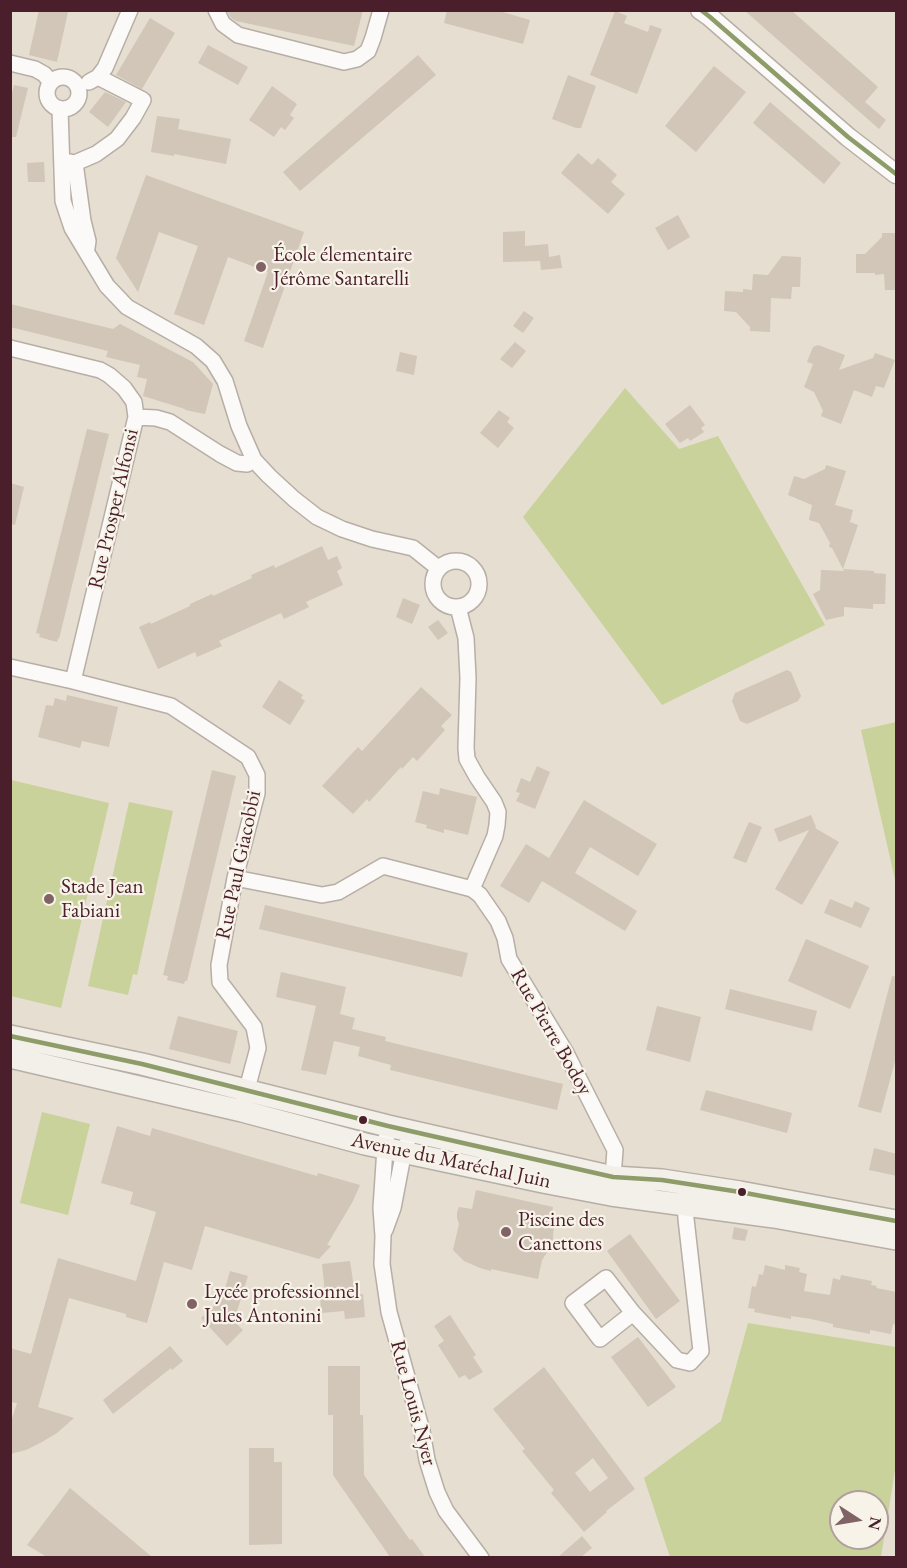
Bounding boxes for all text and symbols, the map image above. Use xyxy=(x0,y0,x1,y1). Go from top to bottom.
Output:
place label: École élementaire Jérôme Santarelli xyxy=(273,242,412,292)
marker: École élementaire Jérôme Santarelli xyxy=(254,260,268,274)
street label: Rue Prosper Alfonsi xyxy=(83,426,145,592)
street label: Rue Paul Giacobbi xyxy=(211,788,267,942)
place label: Stade Jean Fabiani xyxy=(61,874,144,924)
marker: Stade Jean Fabiani xyxy=(42,892,56,906)
street label: Rue Pierre Bodoy xyxy=(505,964,597,1100)
unlabelled marker xyxy=(357,1114,369,1126)
street label: Avenue du Maréchal Juin xyxy=(349,1128,553,1194)
unlabelled marker xyxy=(736,1186,748,1198)
place label: Piscine des Canettons xyxy=(518,1207,604,1257)
marker: Piscine des Canettons xyxy=(499,1225,513,1239)
place label: Lycée professionnel Jules Antonini xyxy=(204,1279,360,1329)
marker: Lycée professionnel Jules Antonini xyxy=(185,1297,199,1311)
street label: Rue Louis Nyer xyxy=(384,1338,442,1468)
north arrow xyxy=(829,1490,889,1550)
text: N xyxy=(864,1515,887,1532)

